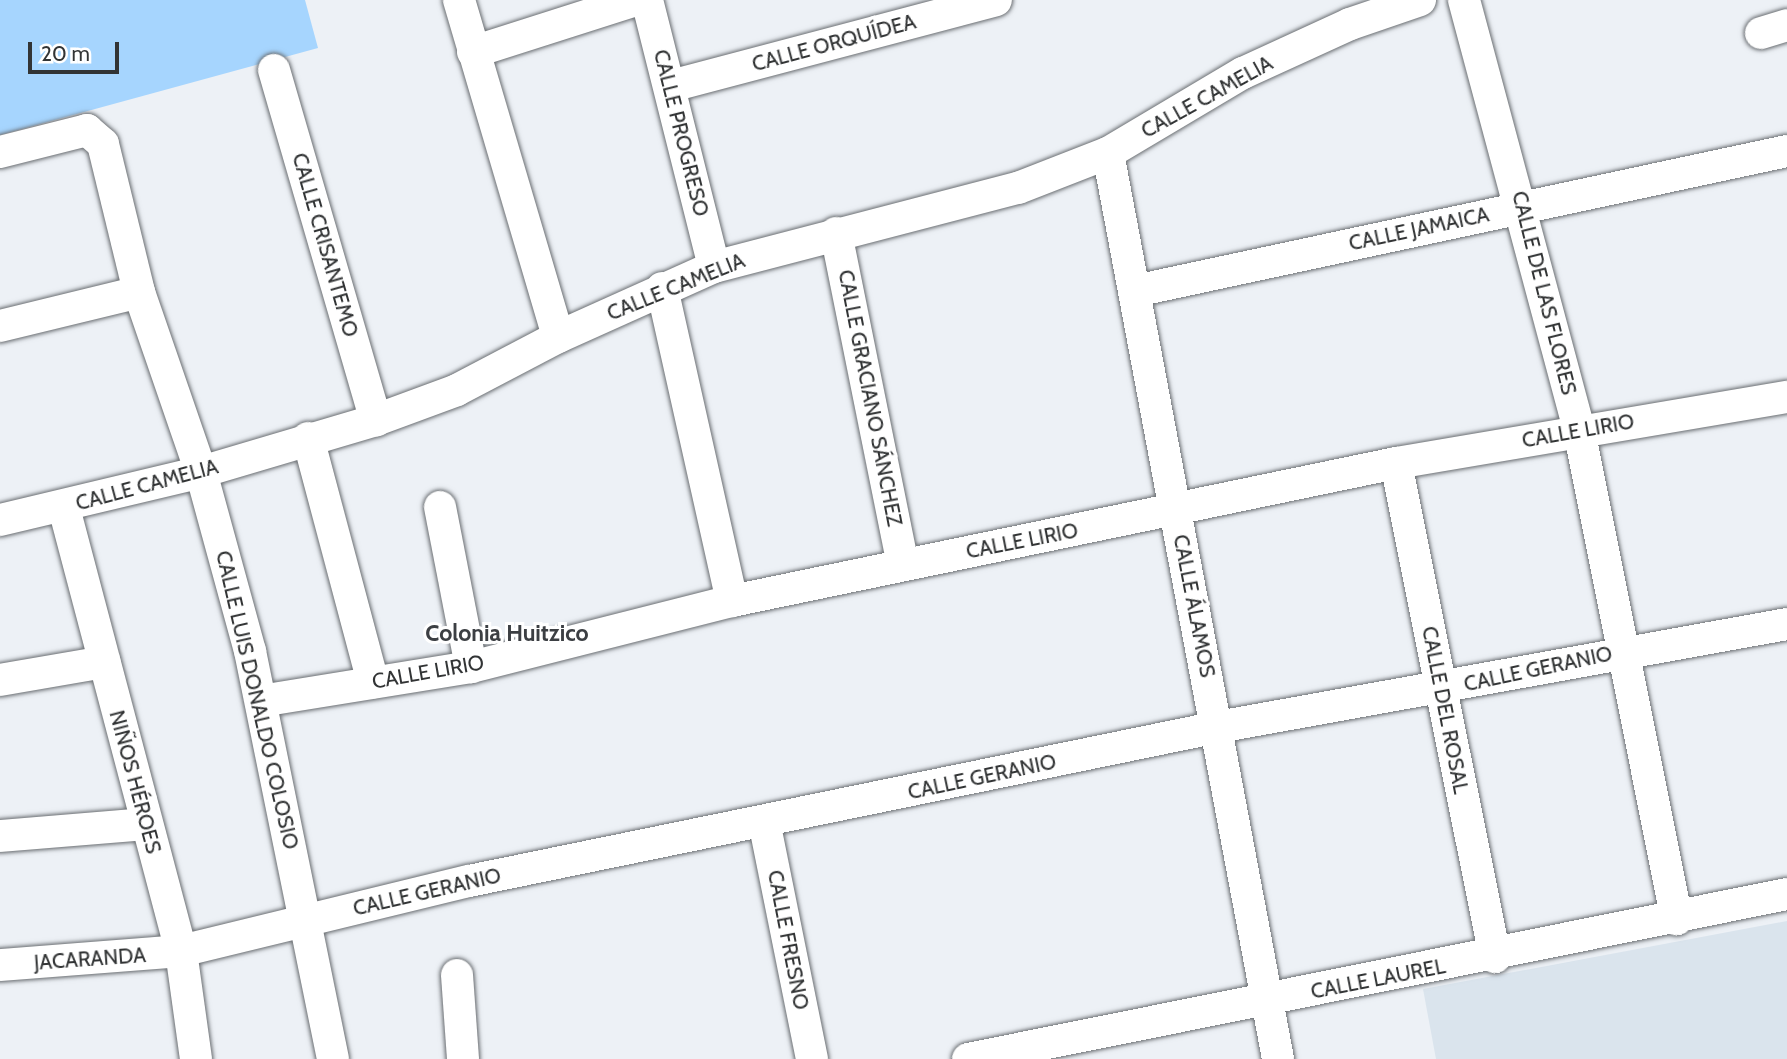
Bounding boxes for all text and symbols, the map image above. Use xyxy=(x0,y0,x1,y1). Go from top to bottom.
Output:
street label: CALLE ORQUÍDEA xyxy=(749,9,919,77)
scale bar xyxy=(32,28,122,72)
text: 20 m xyxy=(41,41,90,66)
street label: CALLE PROGRESO xyxy=(648,47,714,219)
street label: CALLE CAMELIA xyxy=(1137,50,1277,144)
street label: CALLE CRISANTEMO xyxy=(287,150,363,340)
street label: CALLE DE LAS FLORES xyxy=(1506,189,1582,397)
street label: CALLE JAMAICA xyxy=(1347,202,1491,256)
street label: CALLE CAMELIA xyxy=(603,248,749,326)
street label: CALLE GRACIANO SÁNCHEZ xyxy=(833,268,907,528)
street label: CALLE LIRIO xyxy=(1520,409,1636,453)
street label: CALLE CAMELIA xyxy=(73,454,221,516)
street label: CALLE LIRIO xyxy=(964,518,1080,564)
street label: CALLE ÁLAMOS xyxy=(1168,532,1220,680)
street label: CALLE LUIS DONALDO COLOSIO xyxy=(210,548,304,852)
district label: Colonia Huitzico xyxy=(425,619,589,647)
street label: CALLE DEL ROSAL xyxy=(1416,624,1474,796)
street label: CALLE GERANIO xyxy=(1462,641,1614,697)
street label: CALLE LIRIO xyxy=(370,650,486,694)
street label: NIÑOS HÉROES xyxy=(104,708,166,856)
street label: CALLE GERANIO xyxy=(906,749,1058,805)
street label: CALLE GERANIO xyxy=(351,863,503,921)
street label: CALLE FRESNO xyxy=(762,868,814,1012)
street label: JACARANDA xyxy=(33,943,147,975)
street label: CALLE LAUREL xyxy=(1309,954,1447,1004)

